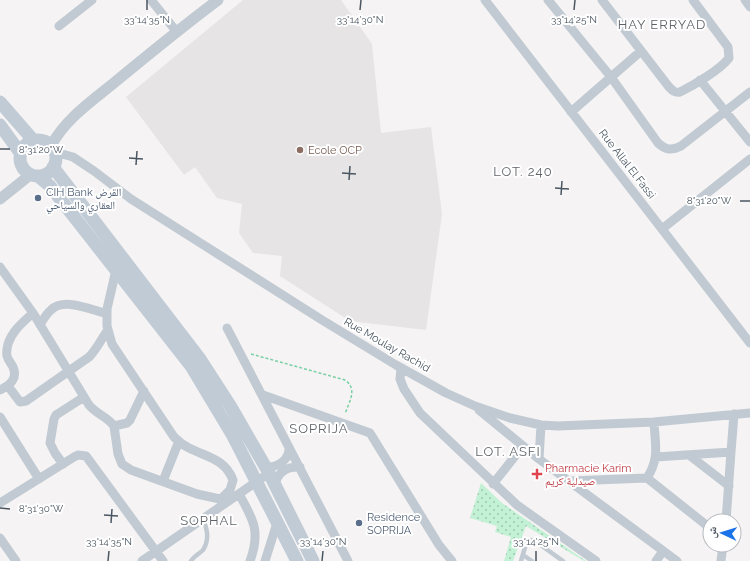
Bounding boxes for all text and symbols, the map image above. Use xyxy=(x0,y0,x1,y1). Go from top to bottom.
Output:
text: 33°14'35"N xyxy=(124,14,170,25)
text: 33°14'30"N xyxy=(337,14,383,25)
text: 33°14'25"N xyxy=(551,14,597,25)
district label: HAY ERRYAD xyxy=(618,17,706,32)
street label: Rue Allal El Fassi xyxy=(596,127,658,201)
text: 8°31'20"W xyxy=(19,144,64,155)
place label: Ecole OCP xyxy=(308,144,362,157)
marker: Ecole OCP xyxy=(295,145,305,155)
district label: LOT. 240 xyxy=(493,164,553,179)
place label: CIH Bank القرض العقاري والسياحي xyxy=(46,186,121,213)
marker: CIH Bank القرض العقاري والسياحي xyxy=(33,193,43,203)
text: 8°31'20"W xyxy=(687,195,732,206)
street label: Rue Moulay Rachid xyxy=(341,315,433,375)
district label: SOPRIJA xyxy=(289,421,349,436)
district label: LOT. ASFI xyxy=(475,444,541,459)
place label: Pharmacie Karim صيدلية كريم xyxy=(545,462,631,489)
marker: Pharmacie Karim صيدلية كريم xyxy=(532,469,542,479)
text: 8°31'30"W xyxy=(19,503,64,514)
place label: Residence SOPRIJA xyxy=(367,511,421,537)
district label: SOPHAL xyxy=(180,513,238,528)
north arrow xyxy=(702,513,742,553)
marker: Residence SOPRIJA xyxy=(354,518,364,528)
text: ش xyxy=(706,526,720,539)
text: 33°14'35"N xyxy=(86,536,132,547)
text: 33°14'30"N xyxy=(300,536,346,547)
text: 33°14'25"N xyxy=(513,536,559,547)

